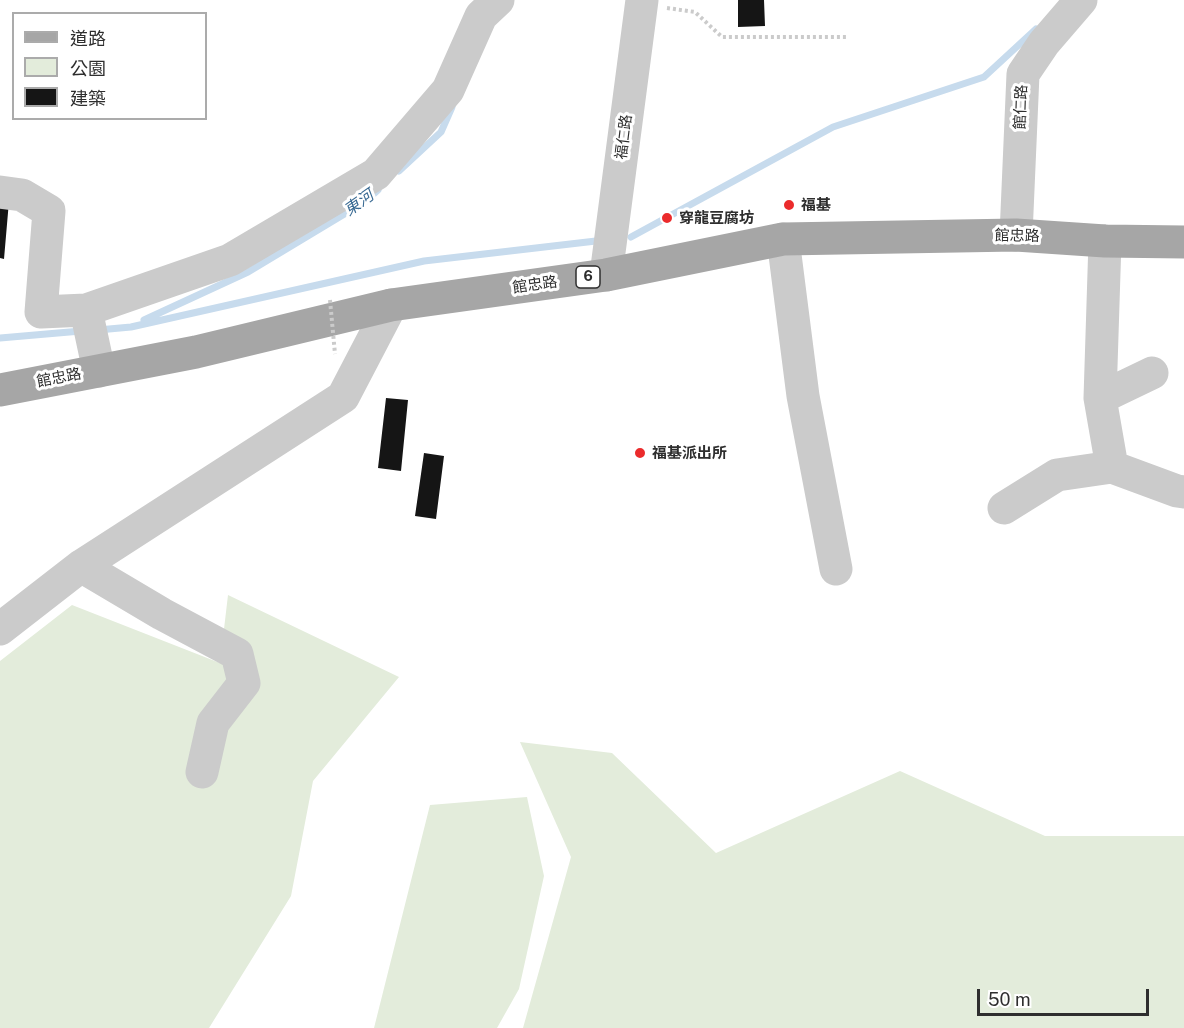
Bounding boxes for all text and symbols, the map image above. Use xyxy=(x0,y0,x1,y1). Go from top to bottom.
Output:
legend xyxy=(12,12,207,120)
text: 道路 xyxy=(70,28,106,49)
text: 公園 xyxy=(70,58,106,79)
street label: 館仁路 xyxy=(1011,84,1031,130)
text: 建築 xyxy=(70,88,106,109)
street label: 福仁路 xyxy=(612,114,636,160)
water label: 東河 xyxy=(340,186,378,220)
place label: 福基 xyxy=(801,196,831,214)
marker: 福基 xyxy=(782,198,796,212)
place label: 穿龍豆腐坊 xyxy=(679,209,754,227)
marker: 穿龍豆腐坊 xyxy=(660,211,674,225)
street label: 館忠路 xyxy=(994,227,1040,245)
road number: 6 xyxy=(576,266,600,288)
street label: 館忠路 xyxy=(511,273,559,297)
street label: 館忠路 xyxy=(35,365,83,391)
place label: 福基派出所 xyxy=(652,444,727,462)
marker: 福基派出所 xyxy=(633,446,647,460)
scale bar xyxy=(980,977,1152,1015)
text: 50 m xyxy=(988,989,1031,1010)

